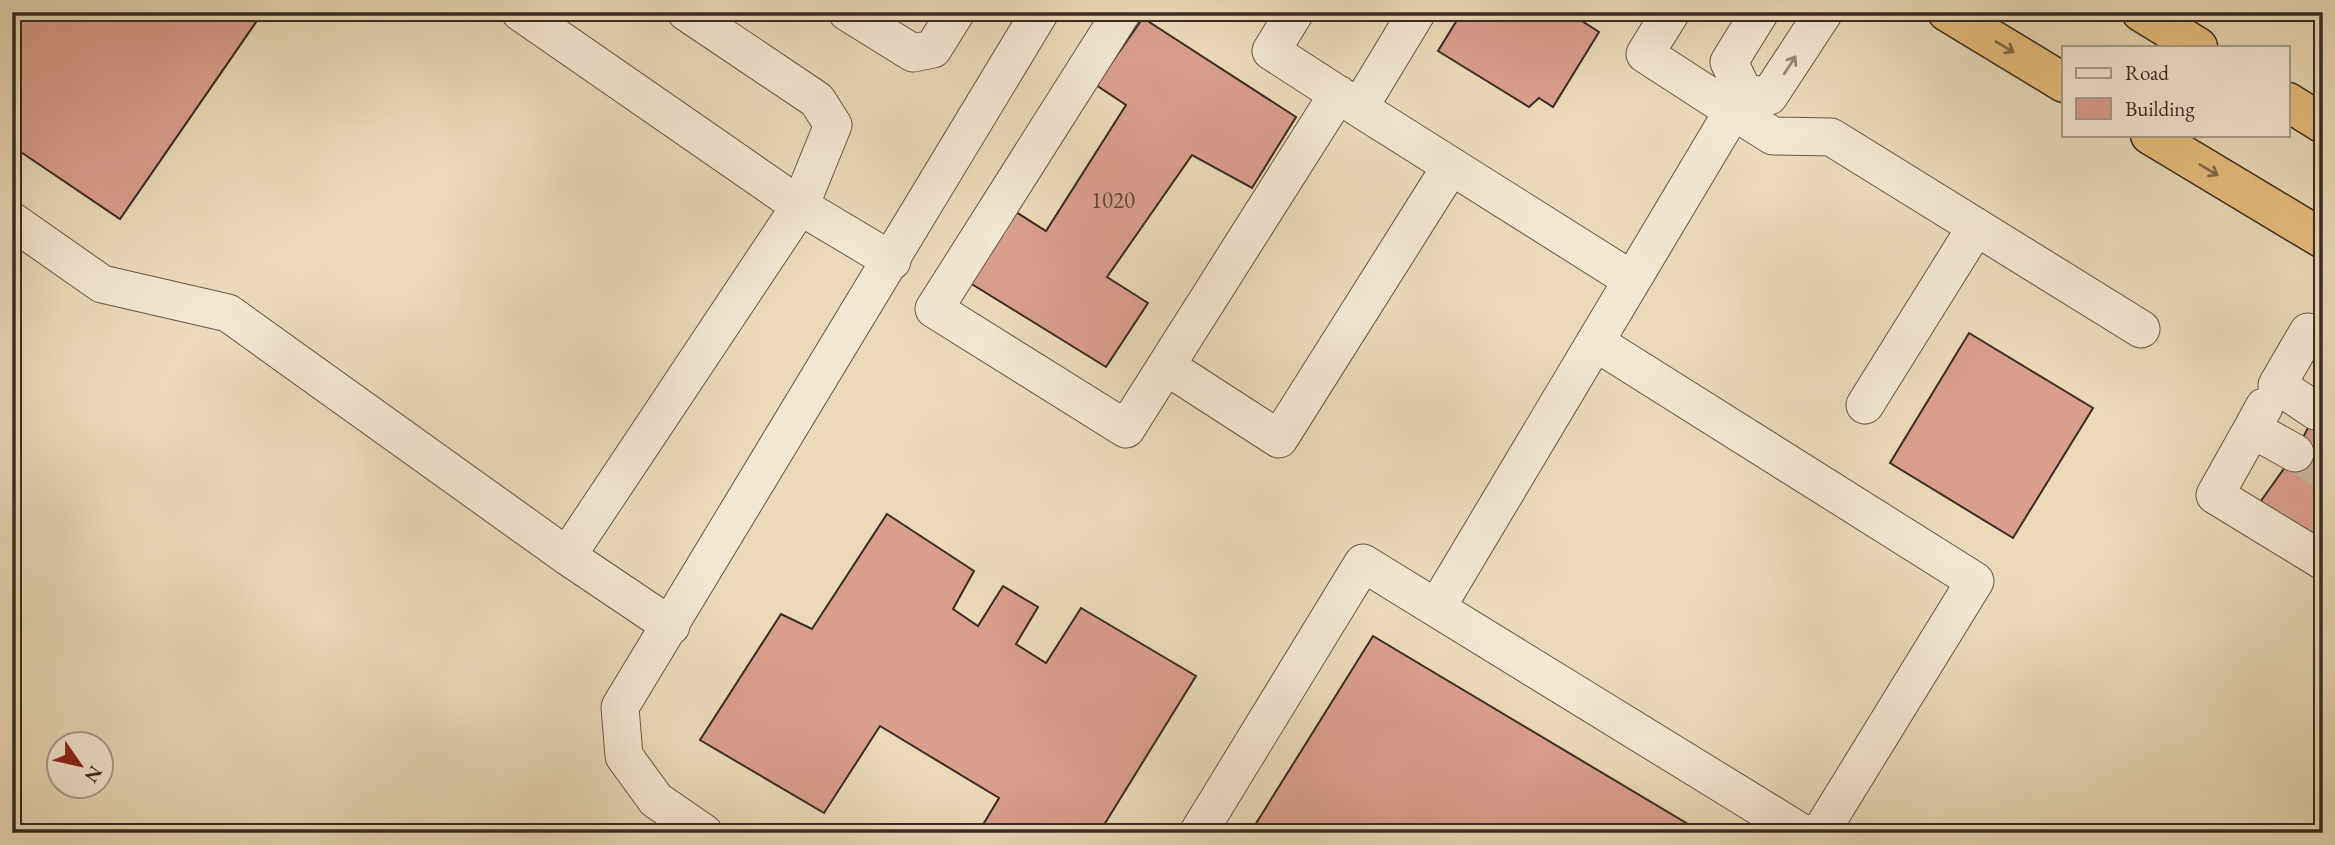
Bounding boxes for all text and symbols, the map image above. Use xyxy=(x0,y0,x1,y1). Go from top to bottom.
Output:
one-way arrow xyxy=(1995,41,2015,55)
legend xyxy=(2062,46,2290,136)
one-way arrow xyxy=(1783,55,1797,75)
text: Road xyxy=(2125,59,2169,86)
text: Building xyxy=(2125,95,2195,122)
one-way arrow xyxy=(2198,163,2218,177)
house number: 1020 xyxy=(1091,185,1135,215)
north arrow xyxy=(46,730,116,800)
text: N xyxy=(79,761,108,788)

